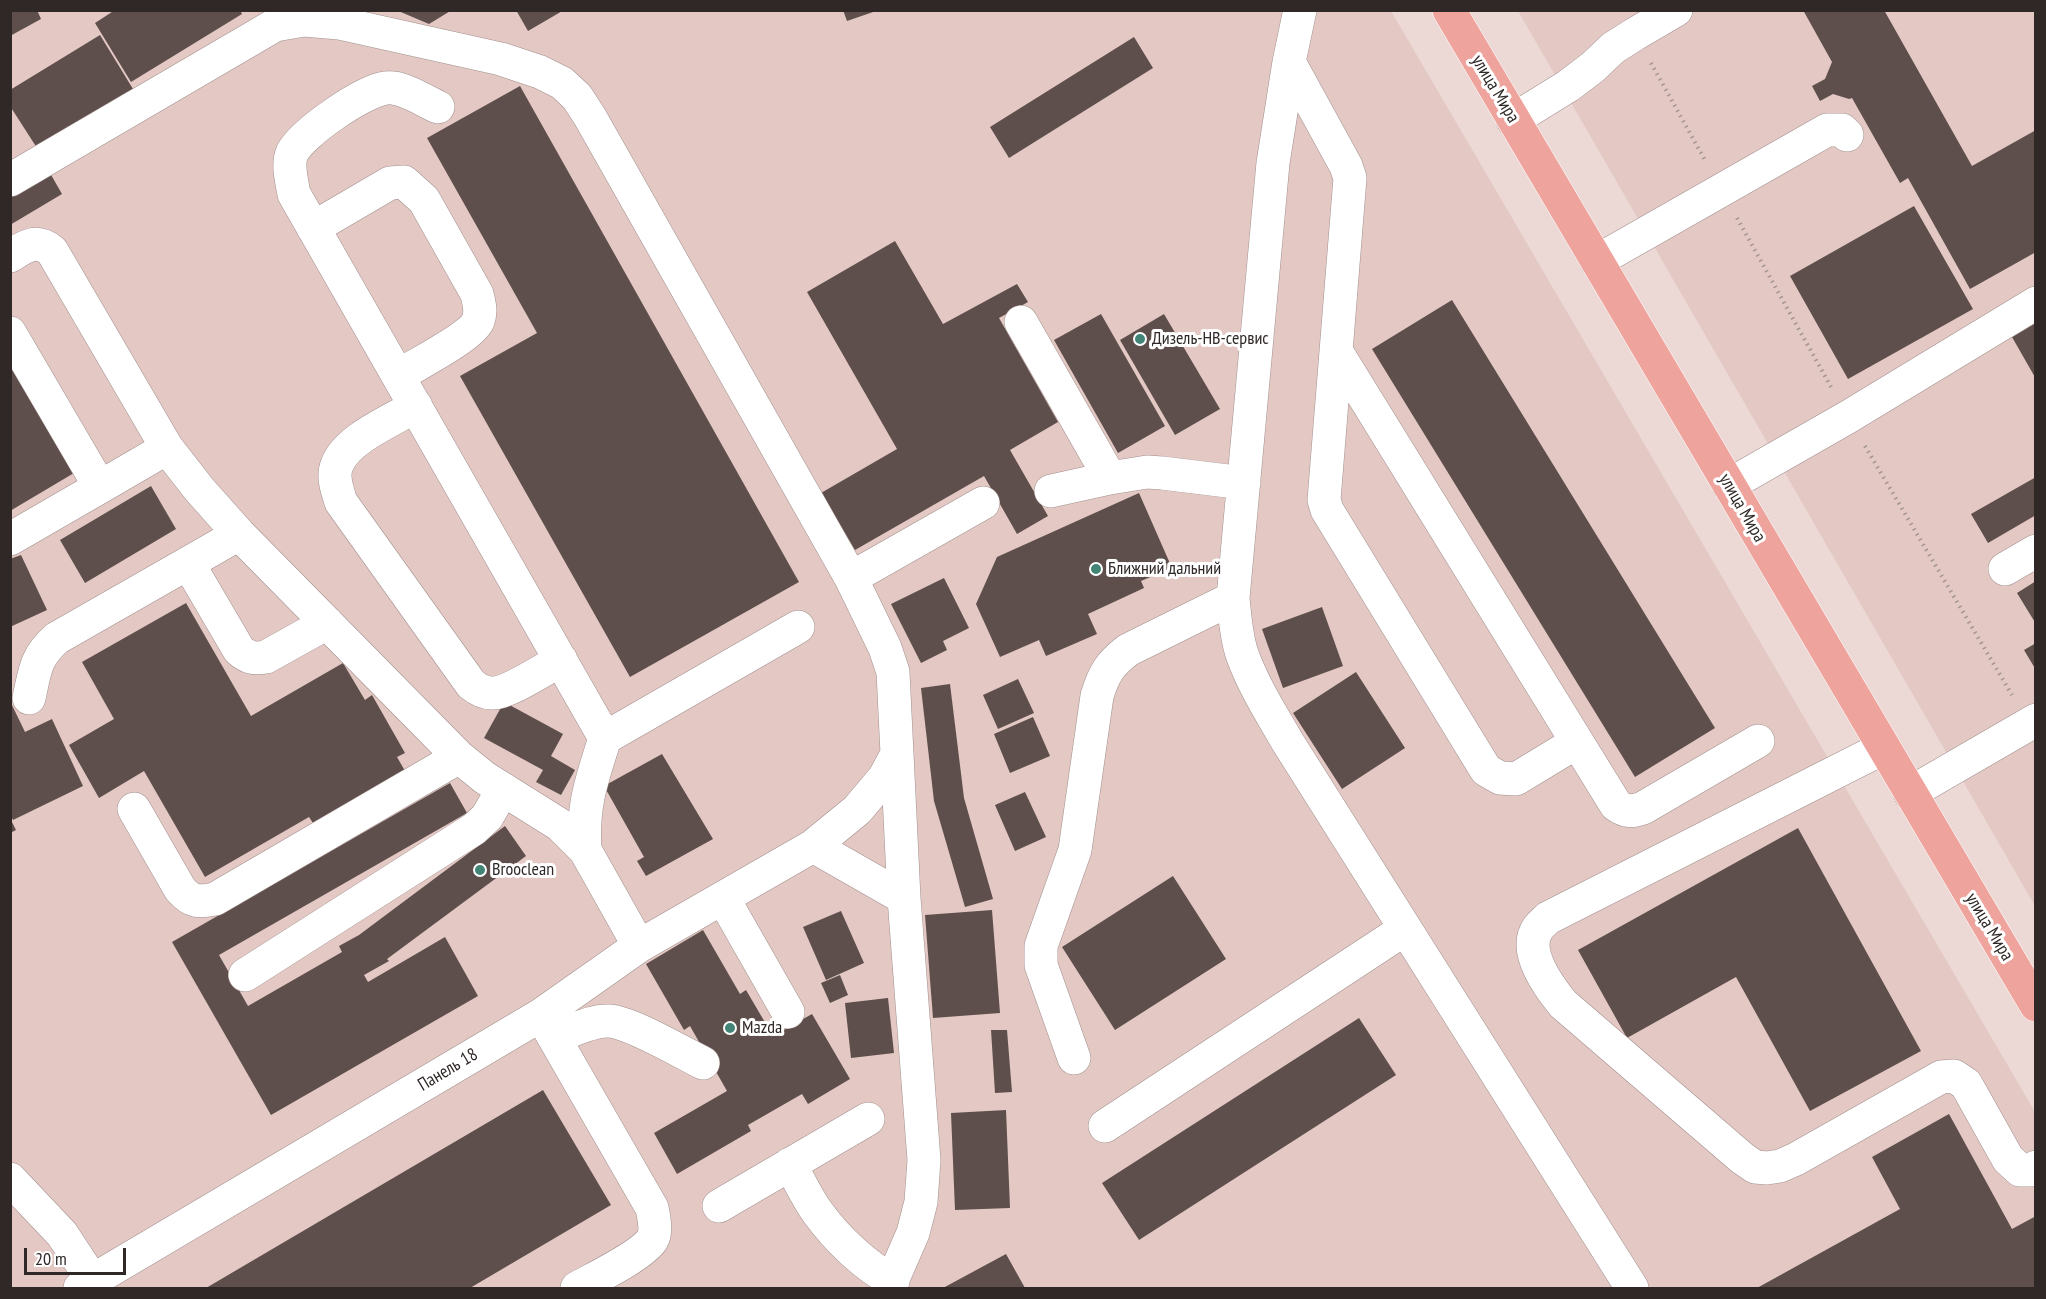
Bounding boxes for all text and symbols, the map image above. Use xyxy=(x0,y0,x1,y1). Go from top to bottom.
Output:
street label: улица Мира xyxy=(1466,51,1524,127)
place label: Дизель-НВ-сервис xyxy=(1152,328,1269,350)
marker: Дизель-НВ-сервис xyxy=(1133,332,1147,346)
street label: улица Мира xyxy=(1714,470,1770,546)
place label: Ближний дальний xyxy=(1108,558,1221,580)
marker: Ближний дальний xyxy=(1089,562,1103,576)
place label: Brooсlean xyxy=(492,859,554,881)
marker: Brooсlean xyxy=(473,863,487,877)
street label: улица Мира xyxy=(1960,889,2018,965)
place label: Mazda xyxy=(742,1017,782,1039)
marker: Mazda xyxy=(723,1021,737,1035)
street label: Панель 18 xyxy=(414,1044,482,1096)
scale bar xyxy=(27,1236,129,1274)
text: 20 m xyxy=(35,1247,67,1270)

